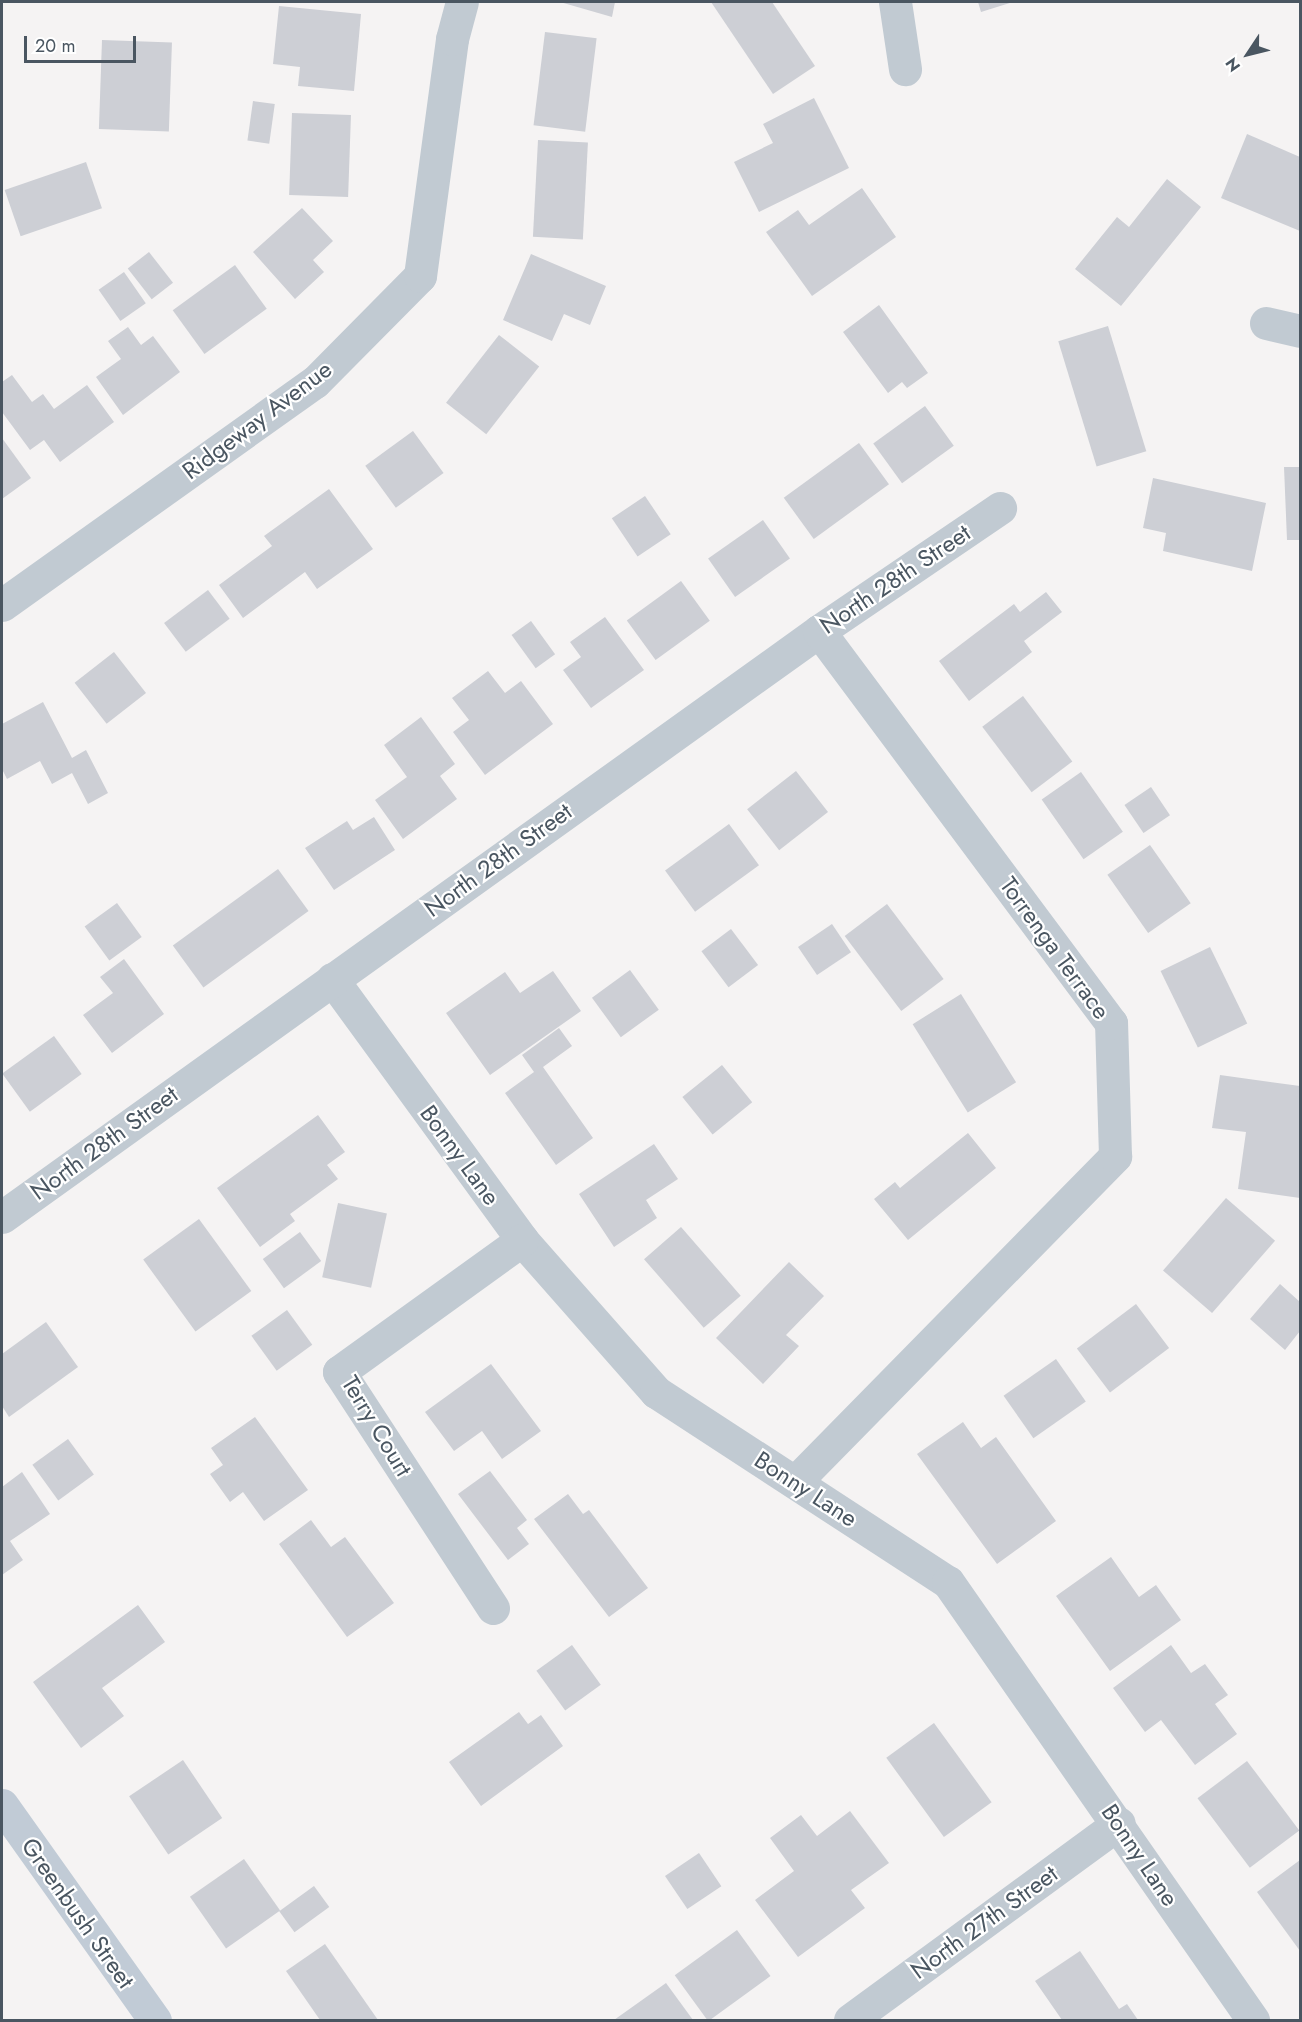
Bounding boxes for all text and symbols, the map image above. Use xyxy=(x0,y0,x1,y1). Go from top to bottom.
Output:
scale bar xyxy=(27,24,140,62)
north arrow xyxy=(1218,24,1278,84)
text: 20 m xyxy=(35,33,75,59)
text: N xyxy=(1220,53,1246,76)
street label: Ridgeway Avenue xyxy=(177,355,337,485)
street label: North 28th Street xyxy=(814,518,976,640)
street label: North 28th Street xyxy=(419,797,577,923)
street label: Torrenga Terrace xyxy=(994,871,1116,1025)
street label: North 28th Street xyxy=(25,1080,183,1206)
street label: Bonny Lane xyxy=(414,1099,506,1211)
street label: Terry Court xyxy=(336,1370,418,1482)
street label: Bonny Lane xyxy=(749,1445,863,1533)
street label: Bonny Lane xyxy=(1095,1799,1185,1911)
street label: Greenbush Street xyxy=(15,1832,141,1994)
street label: North 27th Street xyxy=(905,1859,1063,1985)

